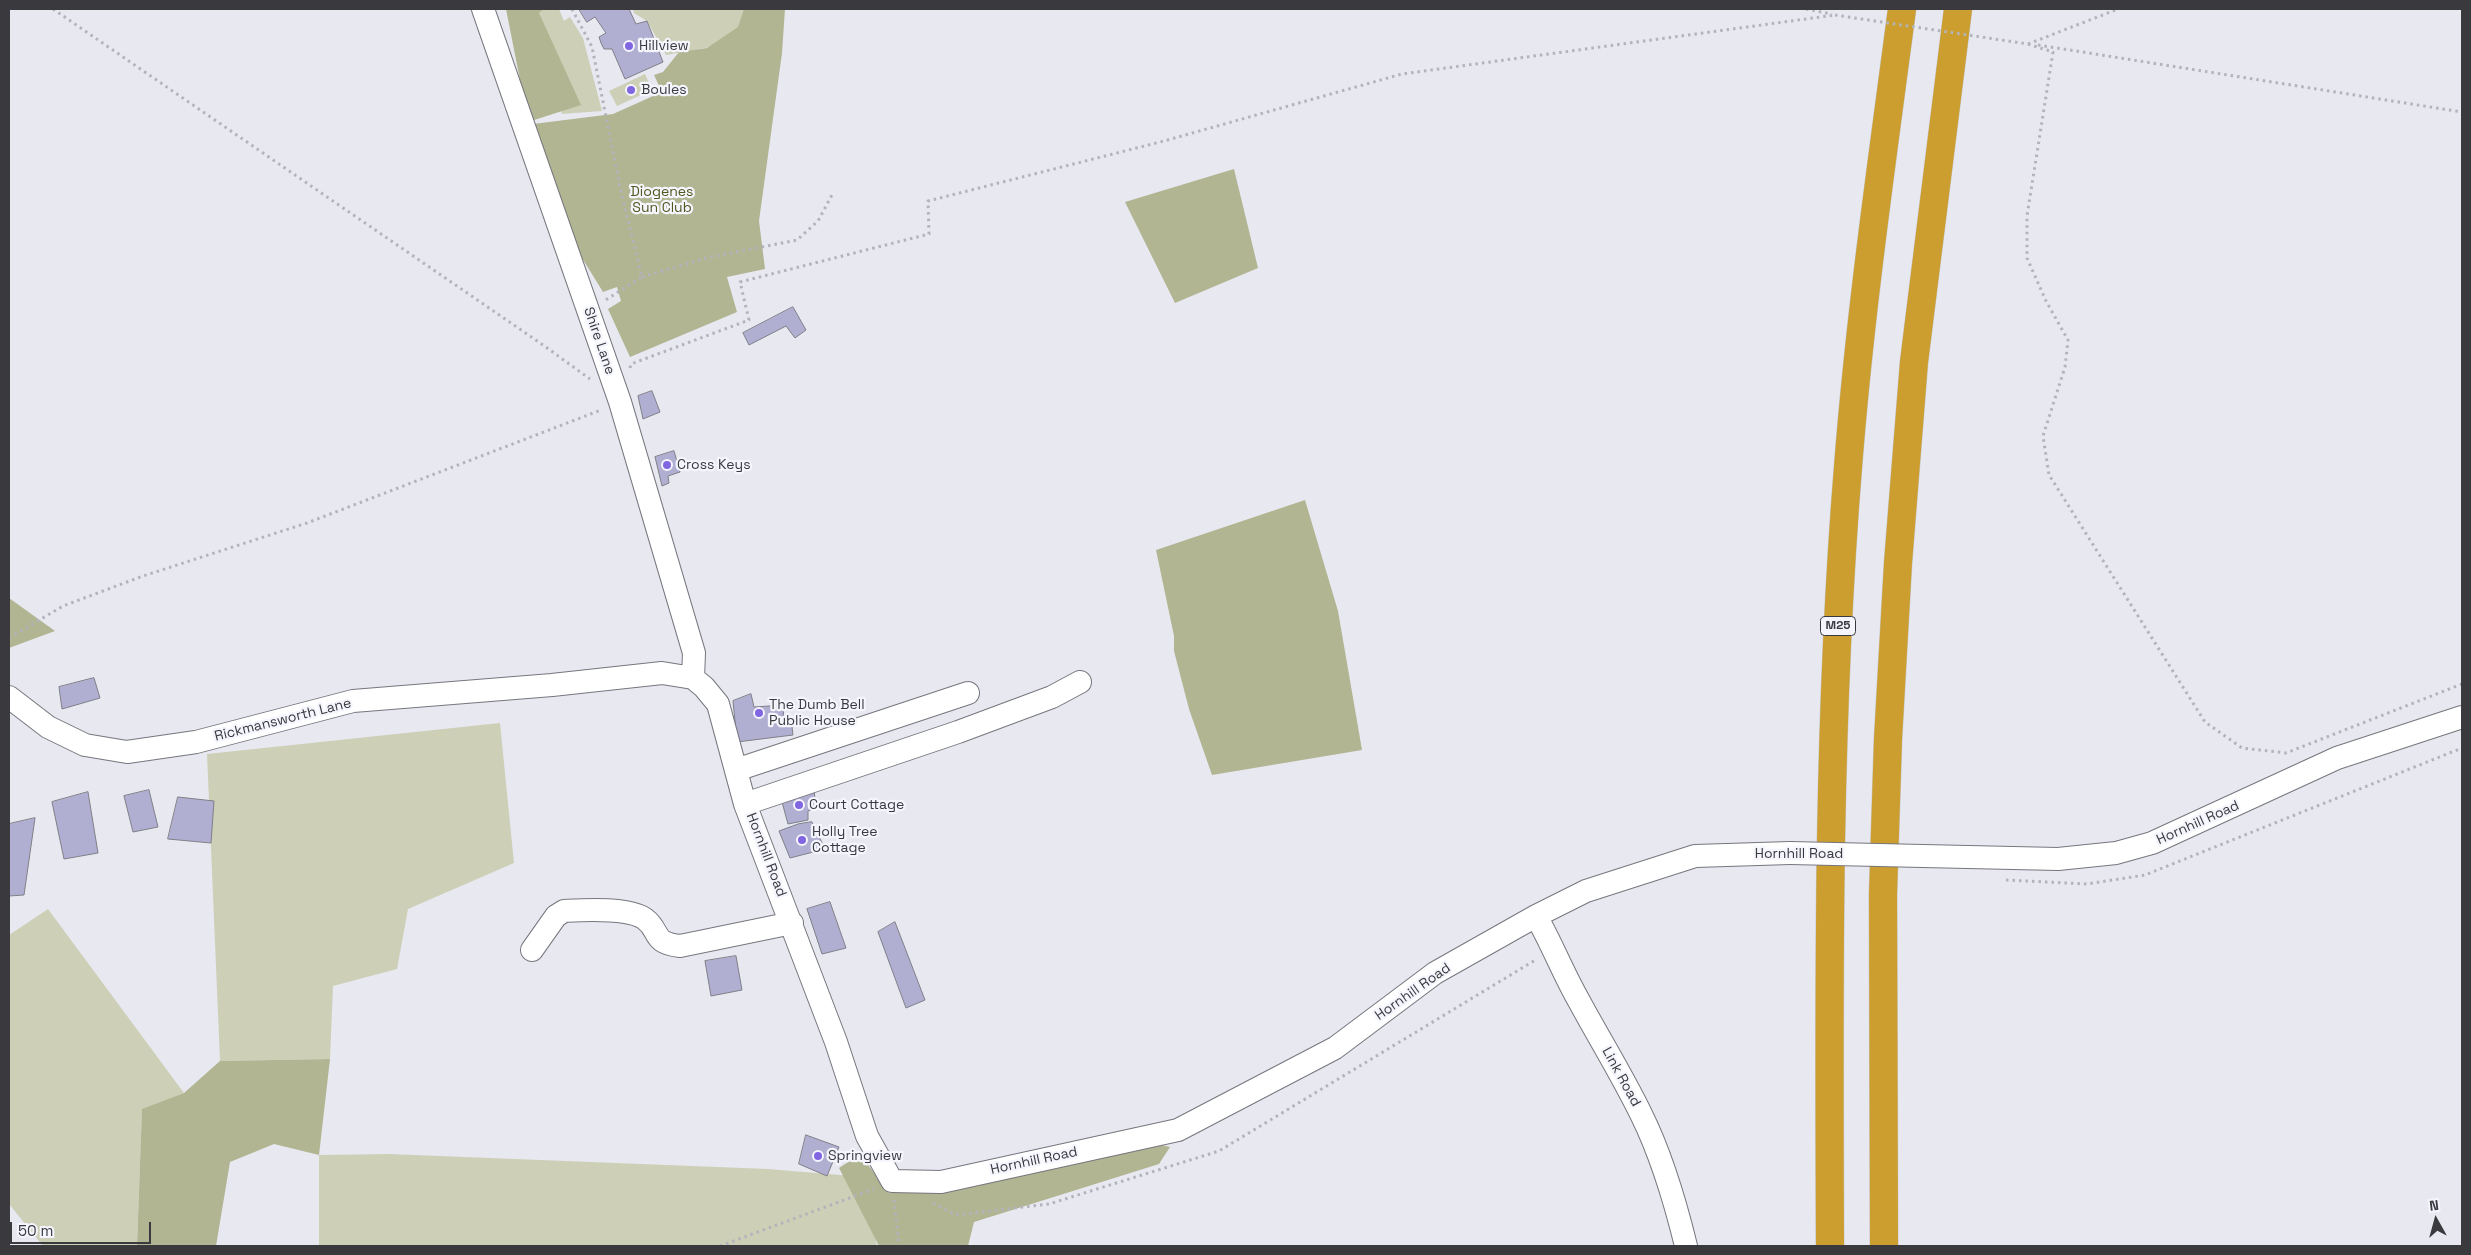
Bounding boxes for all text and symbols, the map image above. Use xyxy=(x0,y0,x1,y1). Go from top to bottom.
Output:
place label: Hillview xyxy=(639,38,689,54)
marker: Hillview xyxy=(623,40,635,52)
place label: Boules xyxy=(641,82,687,98)
marker: Boules xyxy=(625,84,637,96)
park label: Diogenes Sun Club xyxy=(631,184,693,216)
street label: Shire Lane xyxy=(580,305,618,377)
place label: Cross Keys xyxy=(677,457,751,473)
marker: Cross Keys xyxy=(661,459,673,471)
road number: M25 xyxy=(1820,616,1856,636)
street label: Rickmansworth Lane xyxy=(213,695,353,745)
place label: The Dumb Bell Public House xyxy=(769,697,865,730)
marker: The Dumb Bell Public House xyxy=(753,707,765,719)
place label: Court Cottage xyxy=(809,797,904,813)
street label: Hornhill Road xyxy=(2154,797,2242,849)
marker: Court Cottage xyxy=(793,799,805,811)
street label: Hornhill Road xyxy=(742,811,790,899)
place label: Holly Tree Cottage xyxy=(812,824,878,856)
marker: Holly Tree Cottage xyxy=(796,834,808,846)
street label: Hornhill Road xyxy=(1755,846,1843,862)
street label: Hornhill Road xyxy=(1372,960,1454,1024)
street label: Link Road xyxy=(1598,1044,1644,1110)
street label: Hornhill Road xyxy=(989,1144,1079,1178)
place label: Springview xyxy=(828,1148,902,1164)
marker: Springview xyxy=(812,1150,824,1162)
north arrow xyxy=(2411,1195,2461,1245)
text: N xyxy=(2428,1196,2440,1215)
scale bar xyxy=(12,1212,154,1244)
text: 50 m xyxy=(18,1221,53,1240)

